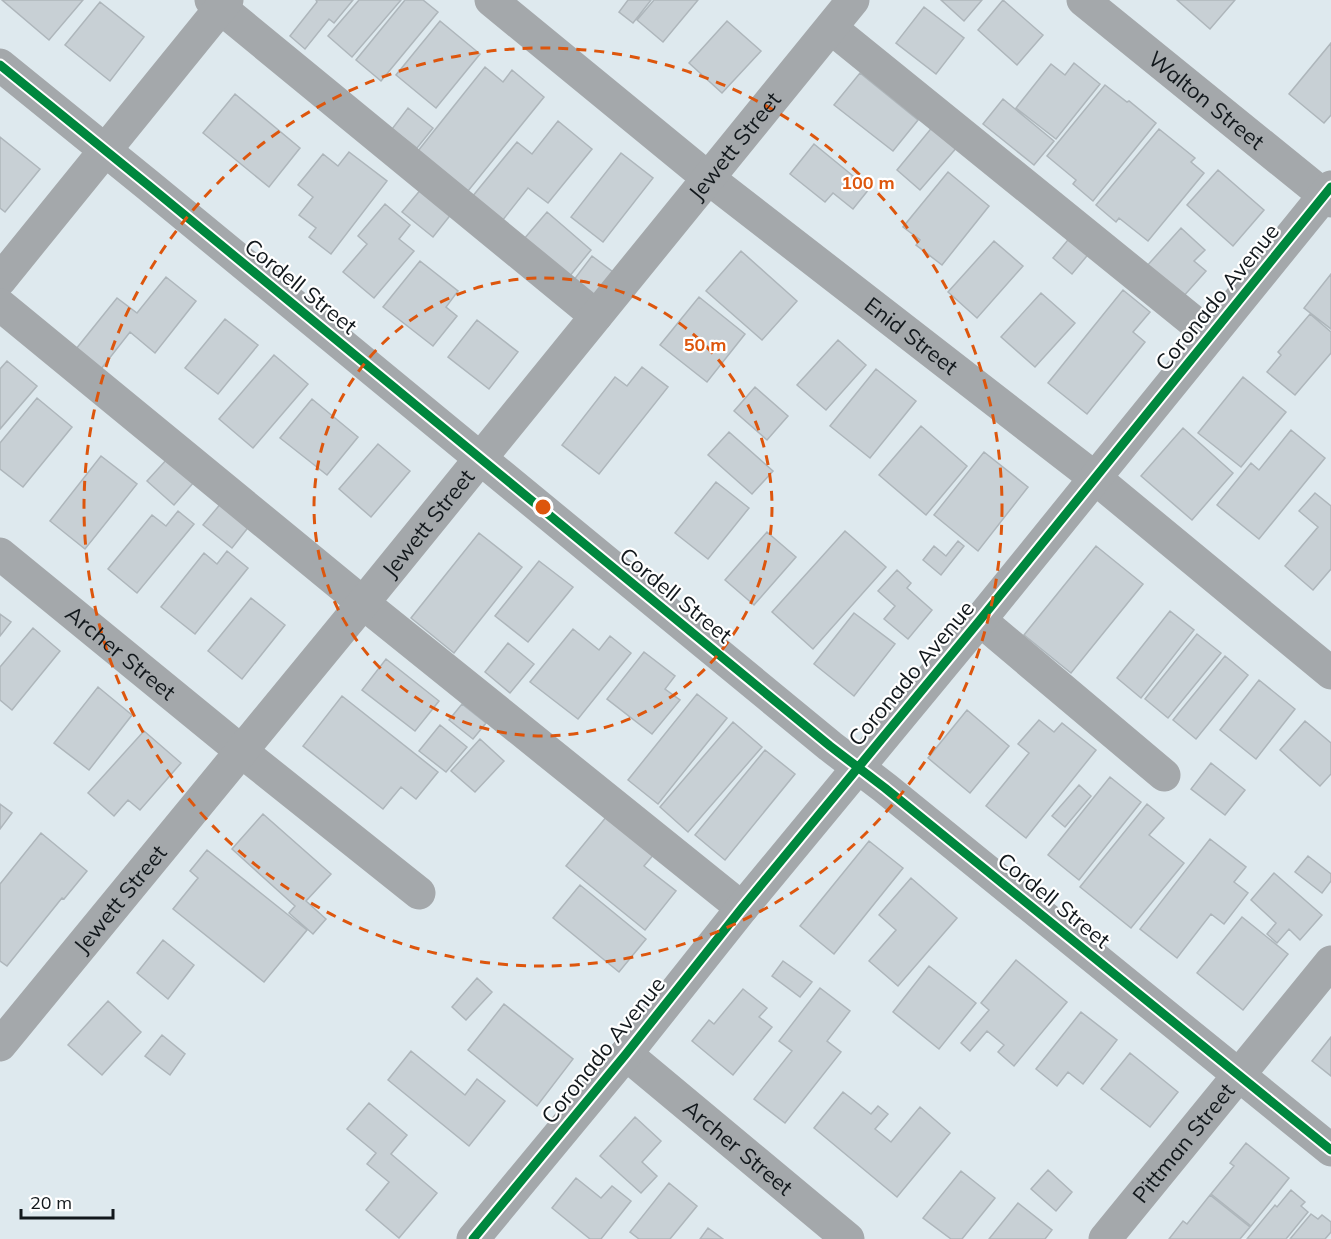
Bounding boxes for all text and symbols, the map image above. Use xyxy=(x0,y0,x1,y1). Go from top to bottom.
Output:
street label: Walton Street xyxy=(1143,45,1270,156)
street label: Jewett Street xyxy=(682,86,787,206)
text: 100 m xyxy=(841,171,895,194)
street label: Coronado Avenue xyxy=(1149,218,1285,376)
street label: Cordell Street xyxy=(239,232,363,340)
street label: Enid Street xyxy=(859,291,964,381)
text: 50 m xyxy=(684,333,726,356)
street label: Jewett Street xyxy=(376,463,481,583)
centre of rings xyxy=(533,497,553,517)
street label: Cordell Street xyxy=(614,541,738,649)
street label: Coronado Avenue xyxy=(842,594,980,752)
street label: Archer Street xyxy=(60,599,182,706)
street label: Jewett Street xyxy=(67,839,173,959)
street label: Cordell Street xyxy=(992,846,1116,954)
street label: Coronado Avenue xyxy=(535,971,671,1129)
street label: Pittman Street xyxy=(1126,1077,1241,1209)
street label: Archer Street xyxy=(678,1094,799,1201)
scale bar xyxy=(21,1182,112,1220)
text: 20 m xyxy=(30,1191,72,1214)

